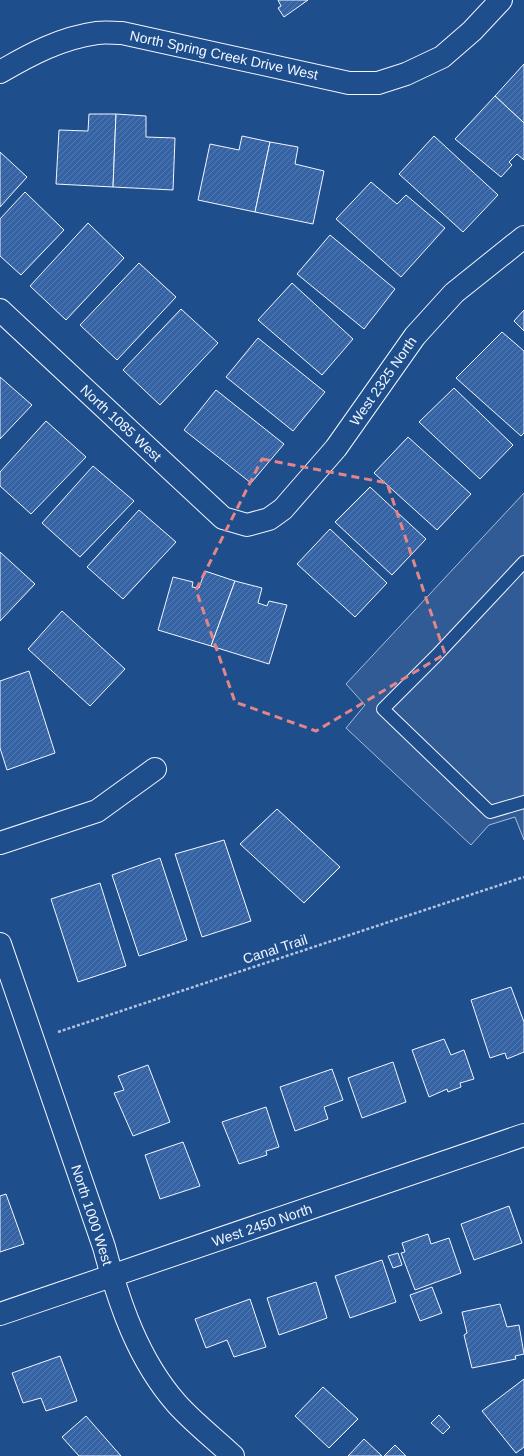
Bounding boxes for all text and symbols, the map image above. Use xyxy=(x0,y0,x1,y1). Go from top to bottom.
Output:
street label: North Spring Creek Drive West xyxy=(128,27,320,83)
street label: West 2325 North xyxy=(346,333,420,429)
street label: North 1085 West xyxy=(77,381,165,465)
street label: Canal Trail xyxy=(241,931,309,967)
street label: North 1000 West xyxy=(68,1163,116,1267)
street label: West 2450 North xyxy=(210,1200,314,1250)

